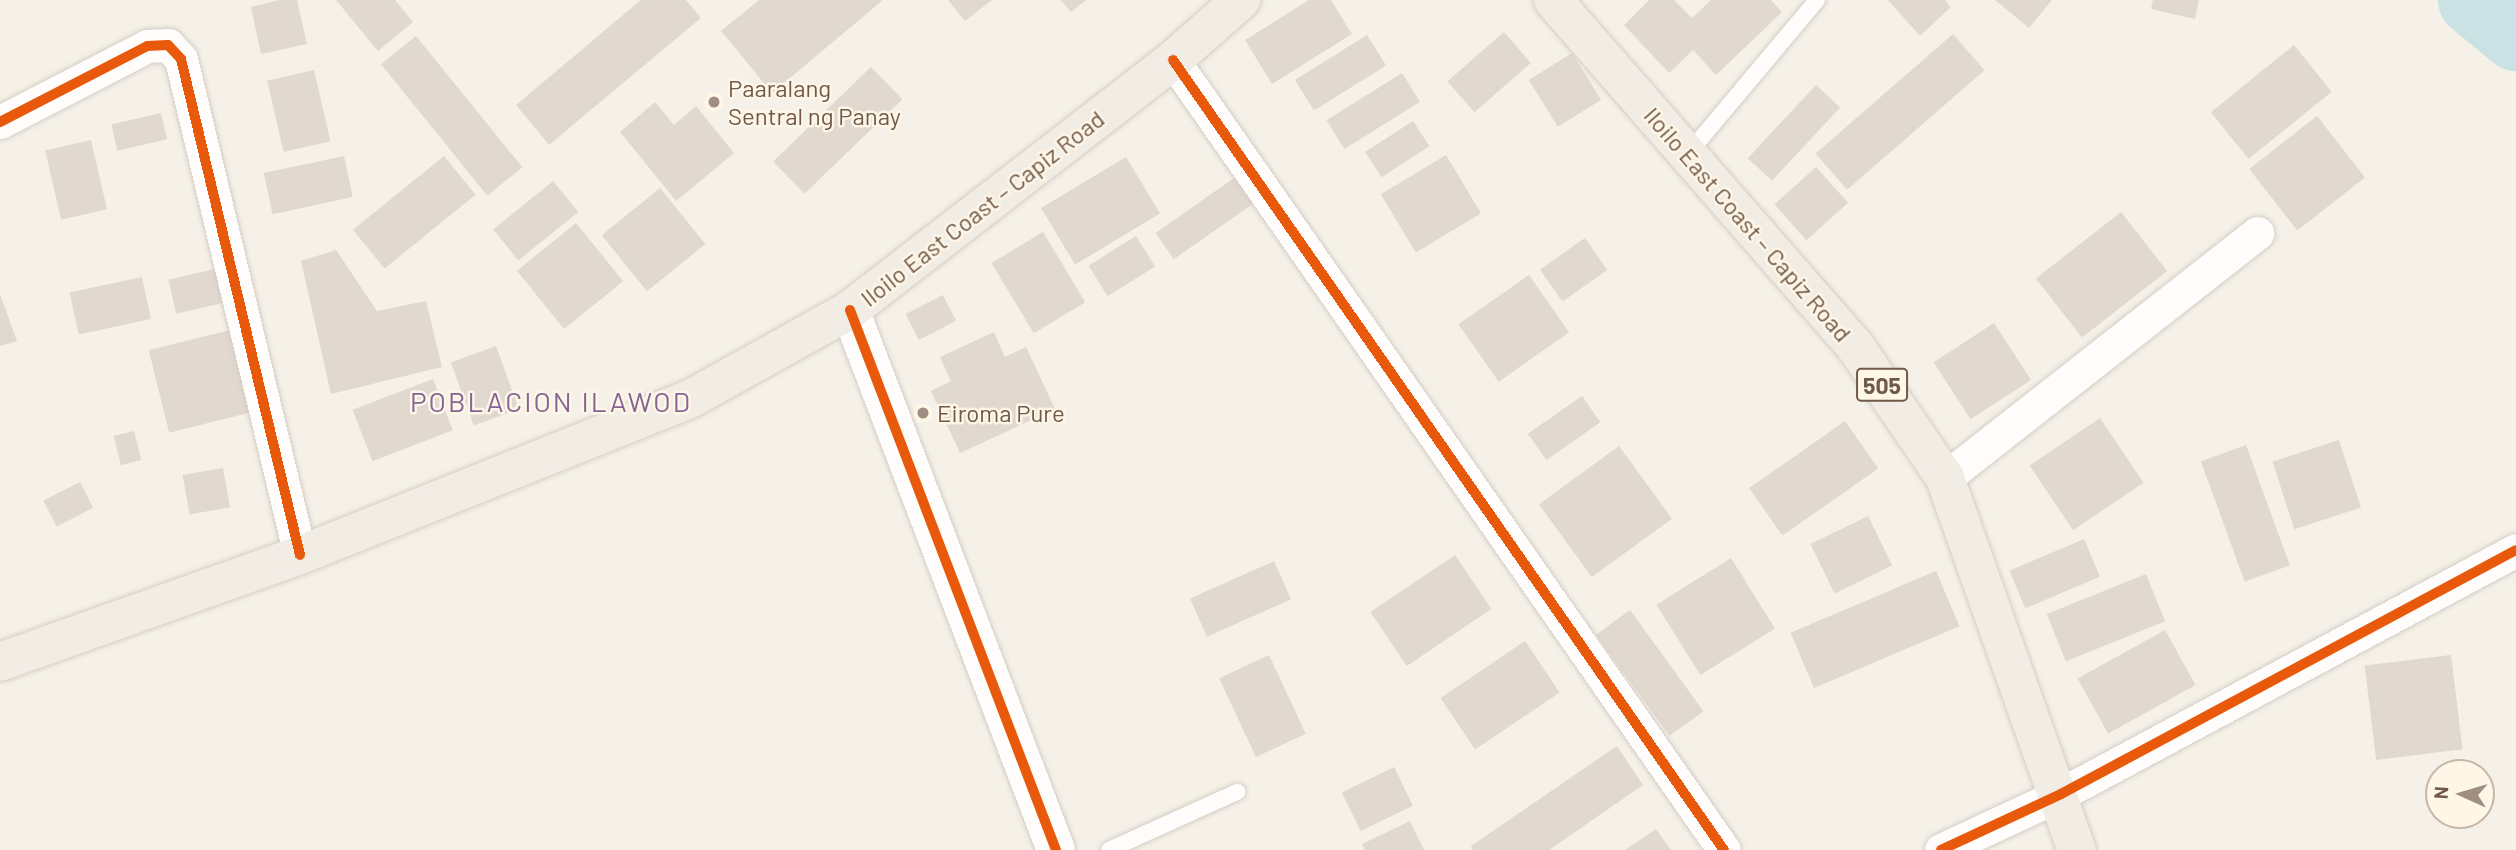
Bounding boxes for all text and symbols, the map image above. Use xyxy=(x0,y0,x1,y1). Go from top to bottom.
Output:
place label: Paaralang Sentral ng Panay xyxy=(728,74,901,130)
marker: Paaralang Sentral ng Panay xyxy=(706,94,722,110)
street label: Iloilo East Coast – Capiz Road xyxy=(1638,101,1858,347)
street label: Iloilo East Coast – Capiz Road xyxy=(854,104,1110,312)
road number: 505 xyxy=(1856,366,1908,404)
district label: POBLACION ILAWOD xyxy=(412,384,690,418)
place label: Eiroma Pure xyxy=(937,399,1065,427)
marker: Eiroma Pure xyxy=(915,405,931,421)
north arrow xyxy=(2425,759,2495,829)
text: N xyxy=(2429,786,2452,800)

